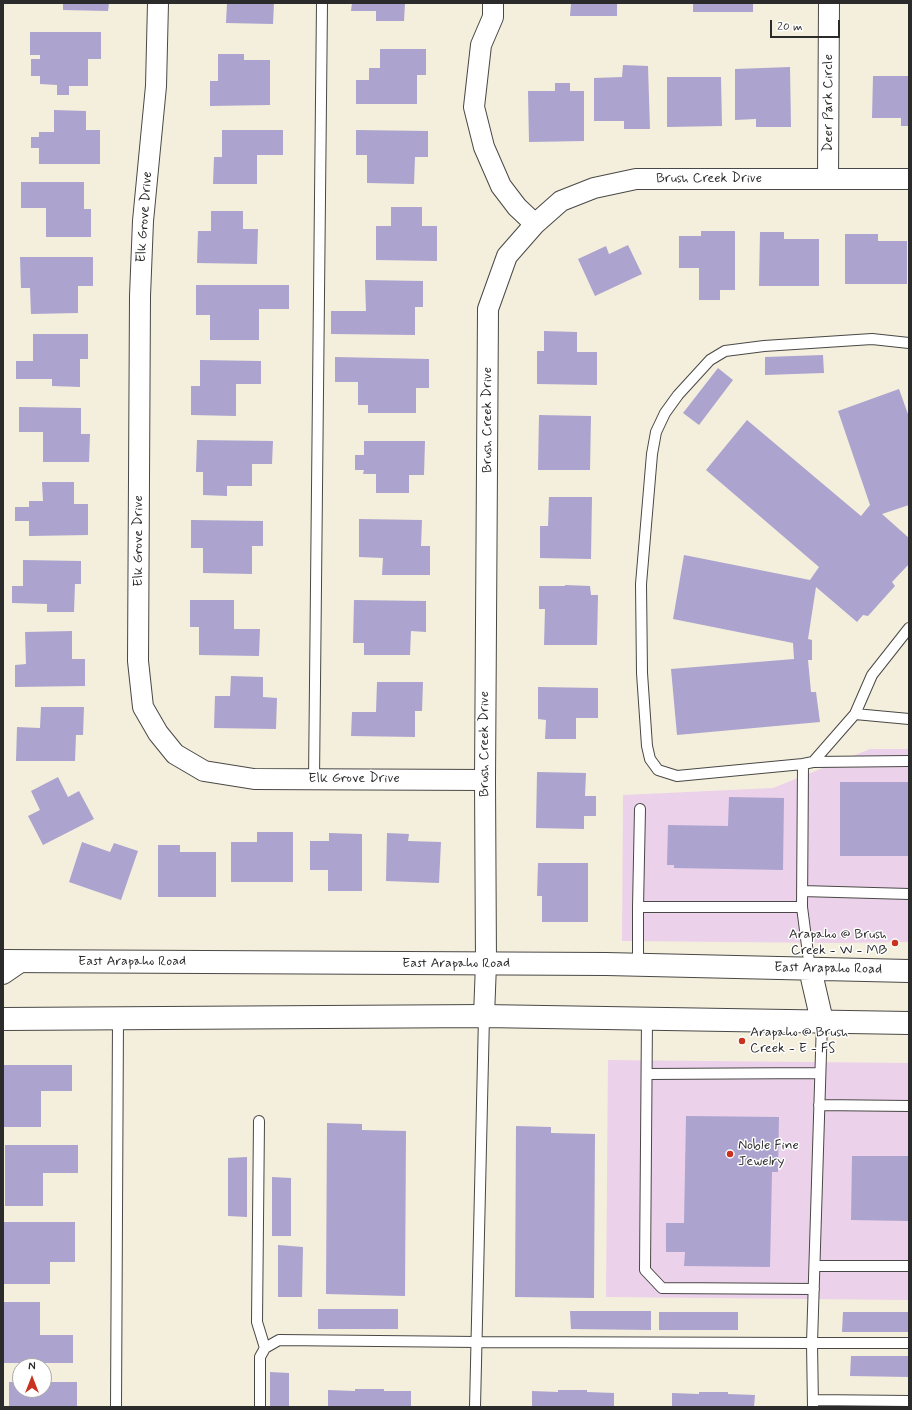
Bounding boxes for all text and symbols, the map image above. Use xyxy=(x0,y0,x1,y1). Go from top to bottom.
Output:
scale bar xyxy=(772,12,842,38)
text: 20 m xyxy=(777,19,803,35)
street label: Deer Park Circle xyxy=(821,54,837,152)
street label: Elk Grove Drive xyxy=(133,171,157,263)
street label: Brush Creek Drive xyxy=(656,171,762,187)
street label: Brush Creek Drive xyxy=(480,367,496,473)
street label: Elk Grove Drive xyxy=(131,495,147,587)
street label: Brush Creek Drive xyxy=(477,691,493,797)
street label: Elk Grove Drive xyxy=(308,771,400,787)
place label: Arapaho @ Brush Creek - W - MB xyxy=(789,927,887,960)
marker: Arapaho @ Brush Creek - W - MB xyxy=(890,938,900,948)
street label: East Arapaho Road xyxy=(78,954,186,970)
street label: East Arapaho Road xyxy=(402,956,510,972)
street label: East Arapaho Road xyxy=(774,960,882,978)
place label: Arapaho @ Brush Creek - E - FS xyxy=(750,1025,848,1058)
marker: Arapaho @ Brush Creek - E - FS xyxy=(737,1036,747,1046)
place label: Noble Fine Jewelry xyxy=(738,1138,799,1170)
marker: Noble Fine Jewelry xyxy=(725,1149,735,1159)
north arrow xyxy=(12,1358,52,1398)
text: N xyxy=(28,1360,36,1374)

